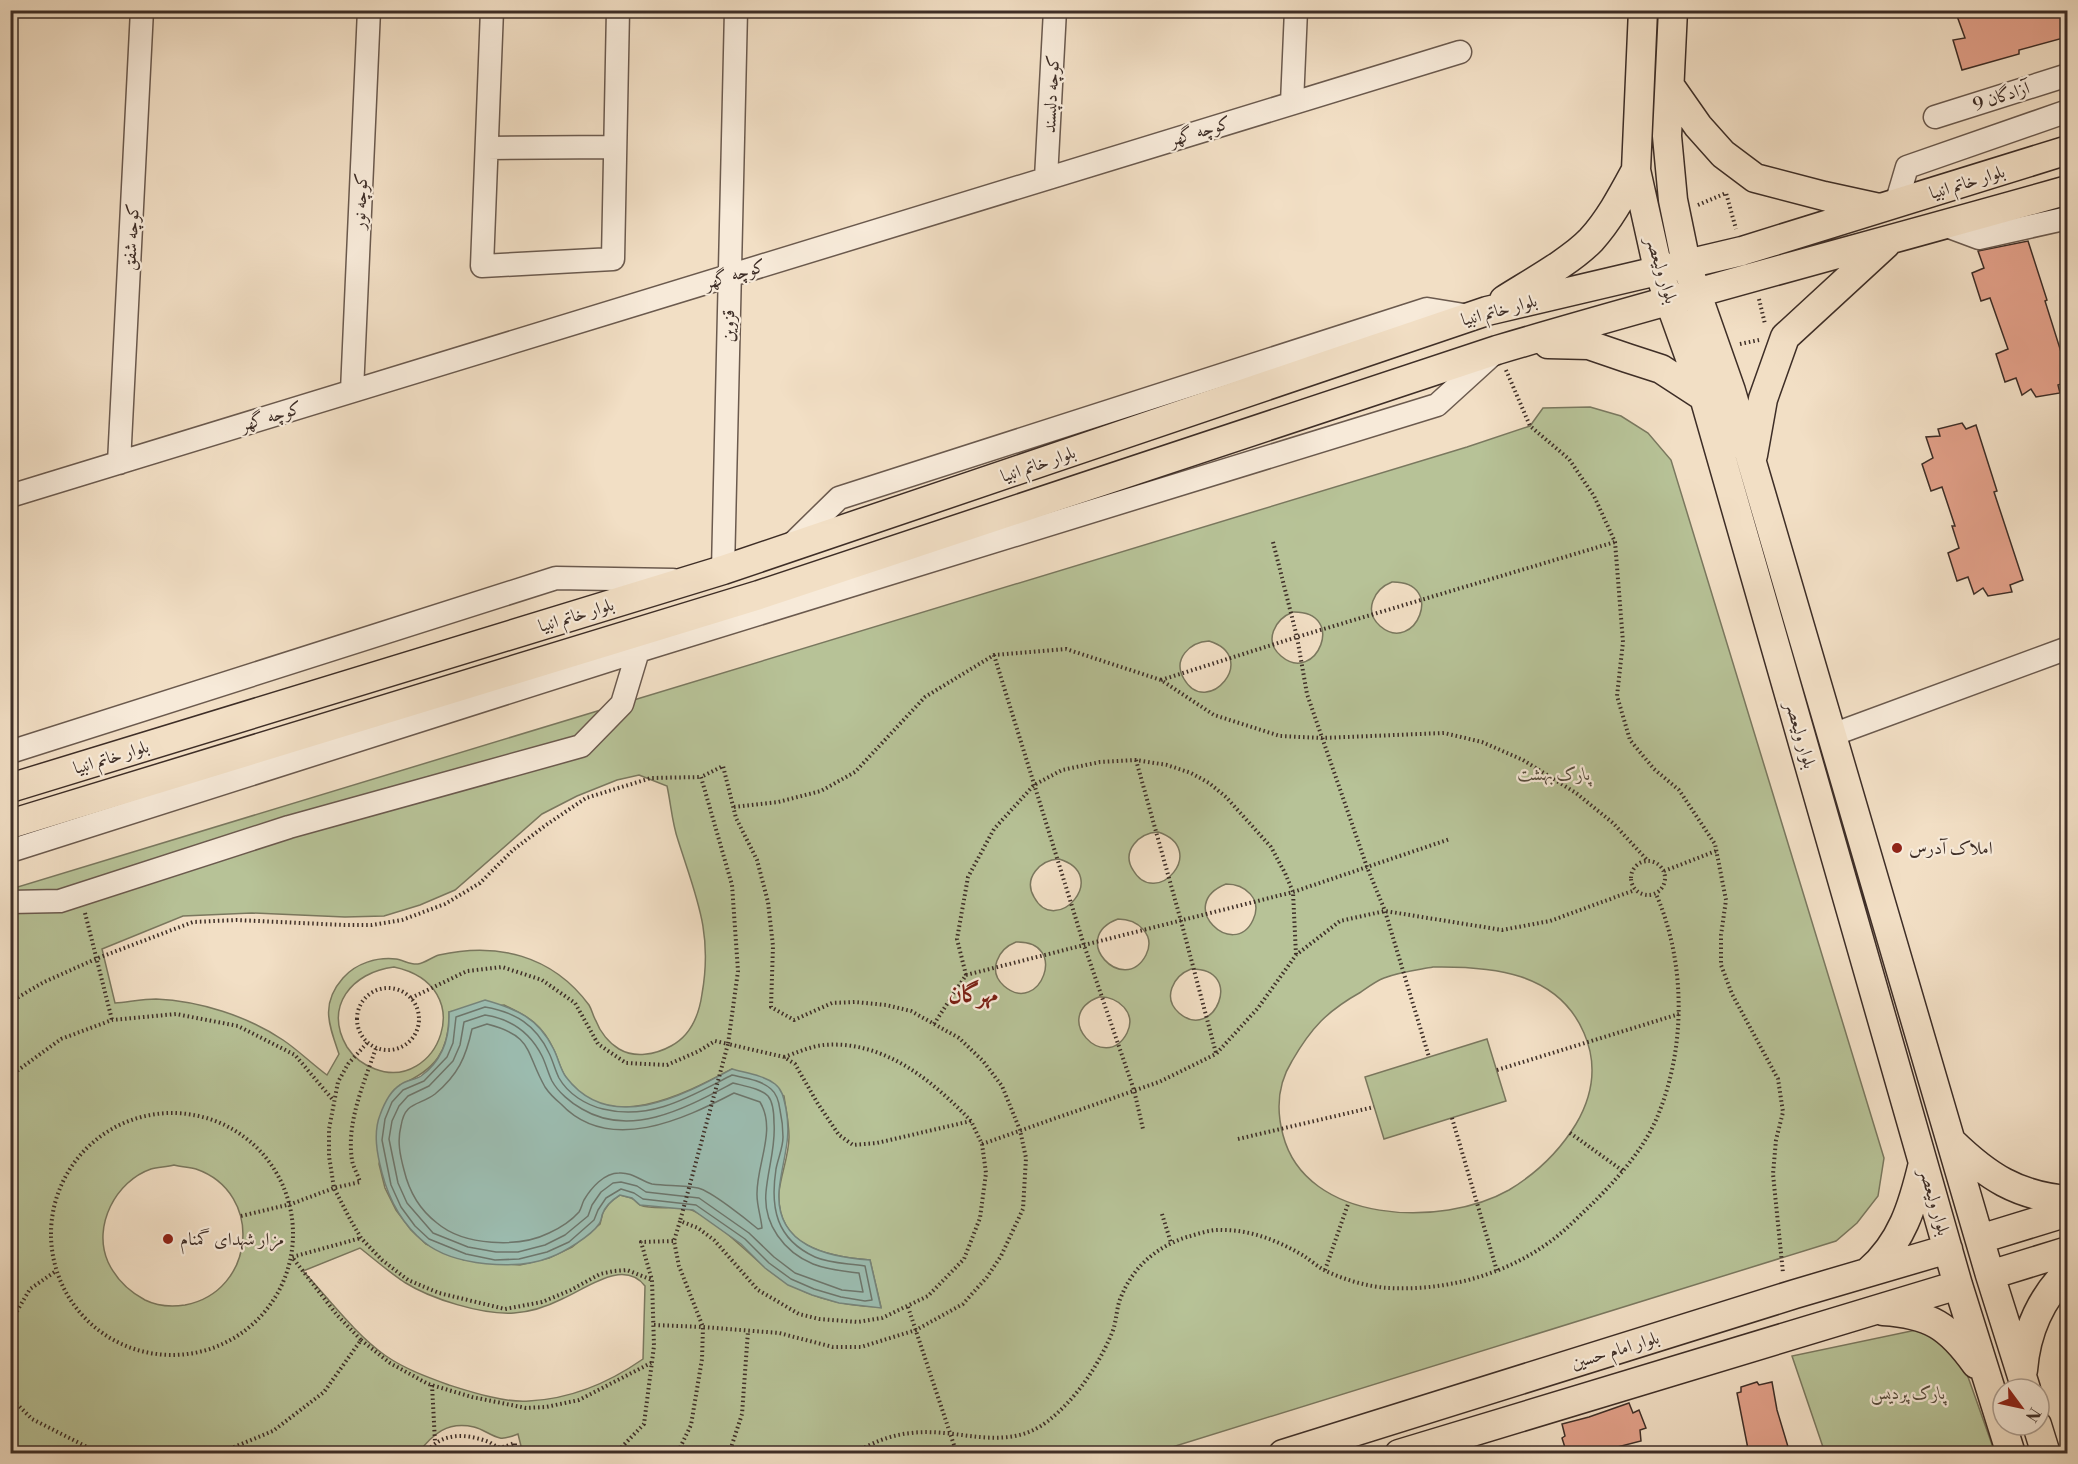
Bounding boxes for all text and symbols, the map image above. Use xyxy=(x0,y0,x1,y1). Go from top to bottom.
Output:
street label: کوچه دلپسند xyxy=(1038,54,1066,134)
street label: آزادگان 9 xyxy=(1970,76,2034,116)
street label: کوچه گهر xyxy=(1165,111,1234,153)
street label: بلوار خاتم انبیا xyxy=(1927,160,2009,209)
street label: کوچه نور xyxy=(347,172,374,232)
street label: کوچه شفق xyxy=(118,203,146,271)
street label: بلوار ولیعصر xyxy=(1640,232,1683,307)
street label: کوچه گهر xyxy=(700,254,769,296)
street label: بلوار خاتم انبیا xyxy=(1459,289,1541,336)
street label: قزوین xyxy=(717,309,740,343)
street label: کوچه گهر xyxy=(236,396,305,438)
street label: بلوار خاتم انبیا xyxy=(998,441,1080,492)
street label: بلوار خاتم انبیا xyxy=(536,593,618,642)
street label: بلوار ولیعصر xyxy=(1779,697,1821,771)
street label: بلوار خاتم انبیا xyxy=(71,735,153,784)
park label: پارک بهشت xyxy=(1517,763,1592,787)
place label: املاک آدرس xyxy=(1909,837,1993,860)
marker: املاک آدرس xyxy=(1890,841,1904,855)
district label: مهرگان xyxy=(948,979,998,1010)
street label: بلوار ولیعصر xyxy=(1913,1164,1955,1238)
place label: مزار شهدای گمنام xyxy=(180,1228,284,1255)
marker: مزار شهدای گمنام xyxy=(161,1232,175,1246)
street label: بلوار امام حسین xyxy=(1568,1326,1663,1379)
north arrow xyxy=(1991,1377,2051,1437)
park label: پارک پردیس xyxy=(1870,1382,1947,1406)
text: N xyxy=(2021,1404,2045,1426)

